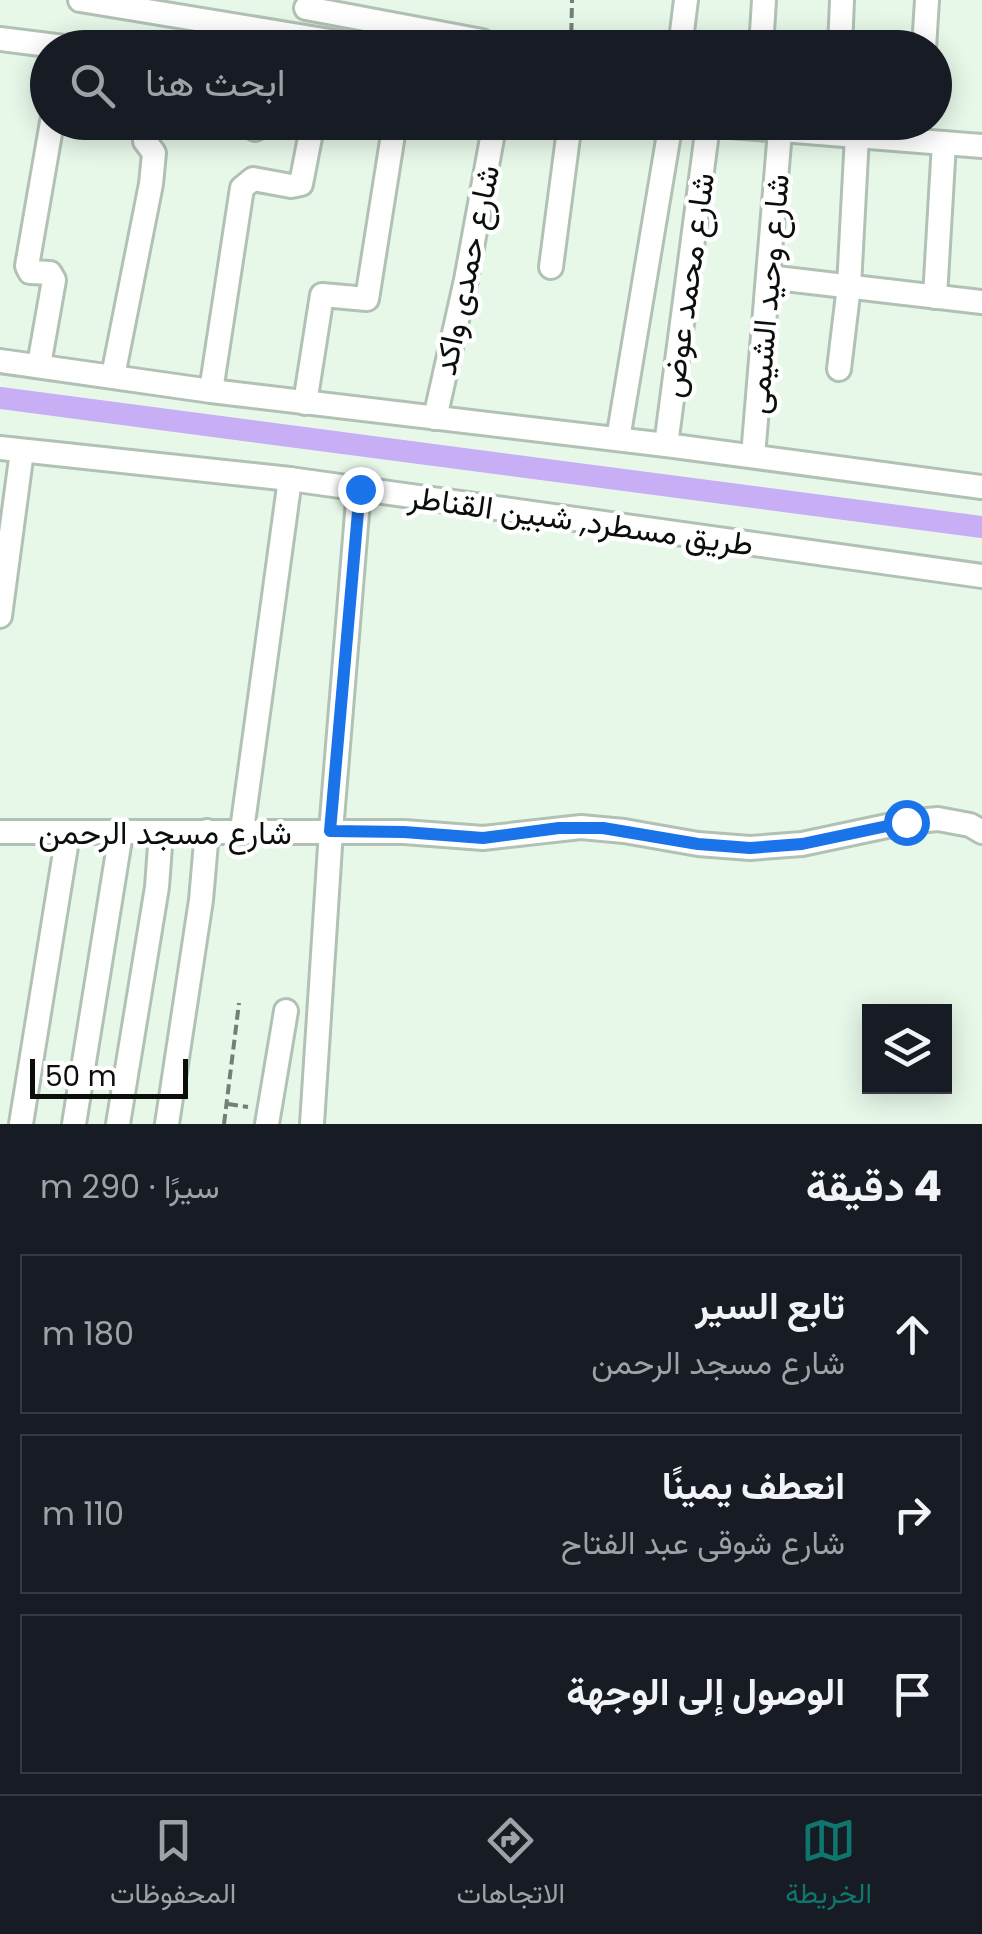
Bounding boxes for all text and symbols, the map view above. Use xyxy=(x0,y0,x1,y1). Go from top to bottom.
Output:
search box xyxy=(30,30,952,140)
text: ابحث هنا xyxy=(145,56,286,109)
icon: search xyxy=(65,58,120,113)
street label: شارع حمدى واكد xyxy=(422,161,510,379)
street label: شارع محمد عوض xyxy=(649,170,725,400)
street label: شارع وحيد الشيمى xyxy=(734,172,800,416)
route end xyxy=(338,467,384,513)
street label: طريق مسطرد, شبين القناطر xyxy=(405,473,756,566)
route start xyxy=(884,800,930,846)
street label: شارع مسجد الرحمن xyxy=(38,810,292,855)
map controls xyxy=(862,1004,952,1094)
button: layers xyxy=(862,1004,952,1094)
scale bar xyxy=(30,1054,188,1098)
text: 50 m xyxy=(45,1057,116,1096)
text: 4 دقيقة xyxy=(806,1157,942,1216)
text: سيرًا · 290 m xyxy=(40,1164,220,1209)
text: تابع السير xyxy=(695,1279,845,1332)
icon: ahead xyxy=(885,1307,940,1362)
text: 180 m xyxy=(42,1311,134,1356)
text: شارع مسجد الرحمن xyxy=(591,1340,845,1385)
text: انعطف يمينًا xyxy=(662,1459,845,1512)
icon: right xyxy=(885,1487,940,1542)
text: 110 m xyxy=(42,1491,124,1536)
text: شارع شوقى عبد الفتاح xyxy=(561,1520,845,1565)
text: الوصول إلى الوجهة xyxy=(566,1665,845,1718)
icon: arrive xyxy=(885,1667,940,1722)
tab: المحفوظات xyxy=(110,1813,236,1918)
tab: الاتجاهات xyxy=(456,1813,565,1918)
tab: الخريطة xyxy=(785,1813,872,1918)

